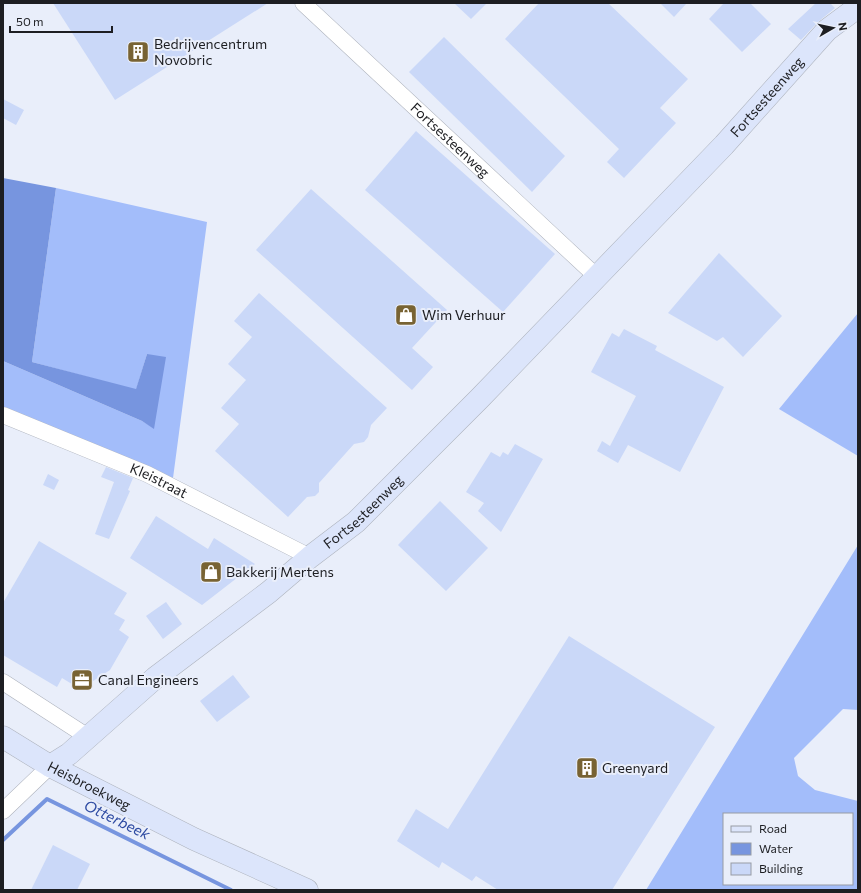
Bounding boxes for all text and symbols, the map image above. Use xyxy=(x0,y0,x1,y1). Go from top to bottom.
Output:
scale bar xyxy=(10,8,112,34)
north arrow xyxy=(813,8,853,48)
text: 50 m xyxy=(16,14,44,28)
text: N xyxy=(836,21,850,31)
place label: Bedrijvencentrum Novobric xyxy=(154,35,267,68)
building icon: Bedrijvencentrum Novobric xyxy=(125,39,151,65)
street label: Fortsesteenweg xyxy=(726,53,807,140)
street label: Fortsesteenweg xyxy=(407,99,494,181)
shop icon: Wim Verhuur xyxy=(393,302,419,328)
place label: Wim Verhuur xyxy=(422,306,506,323)
street label: Kleistraat xyxy=(128,459,191,501)
street label: Fortsesteenweg xyxy=(320,471,407,552)
shop icon: Bakkerij Mertens xyxy=(198,559,224,585)
place label: Bakkerij Mertens xyxy=(226,563,334,580)
office icon: Canal Engineers xyxy=(69,667,95,693)
place label: Canal Engineers xyxy=(98,671,199,688)
building icon: Greenyard xyxy=(574,755,600,781)
street label: Heisbroekweg xyxy=(45,757,134,814)
place label: Greenyard xyxy=(602,759,668,776)
water label: Otterbeek xyxy=(82,795,154,843)
legend xyxy=(723,813,853,885)
text: Road xyxy=(759,821,787,835)
text: Water xyxy=(759,841,793,855)
text: Building xyxy=(759,861,803,875)

